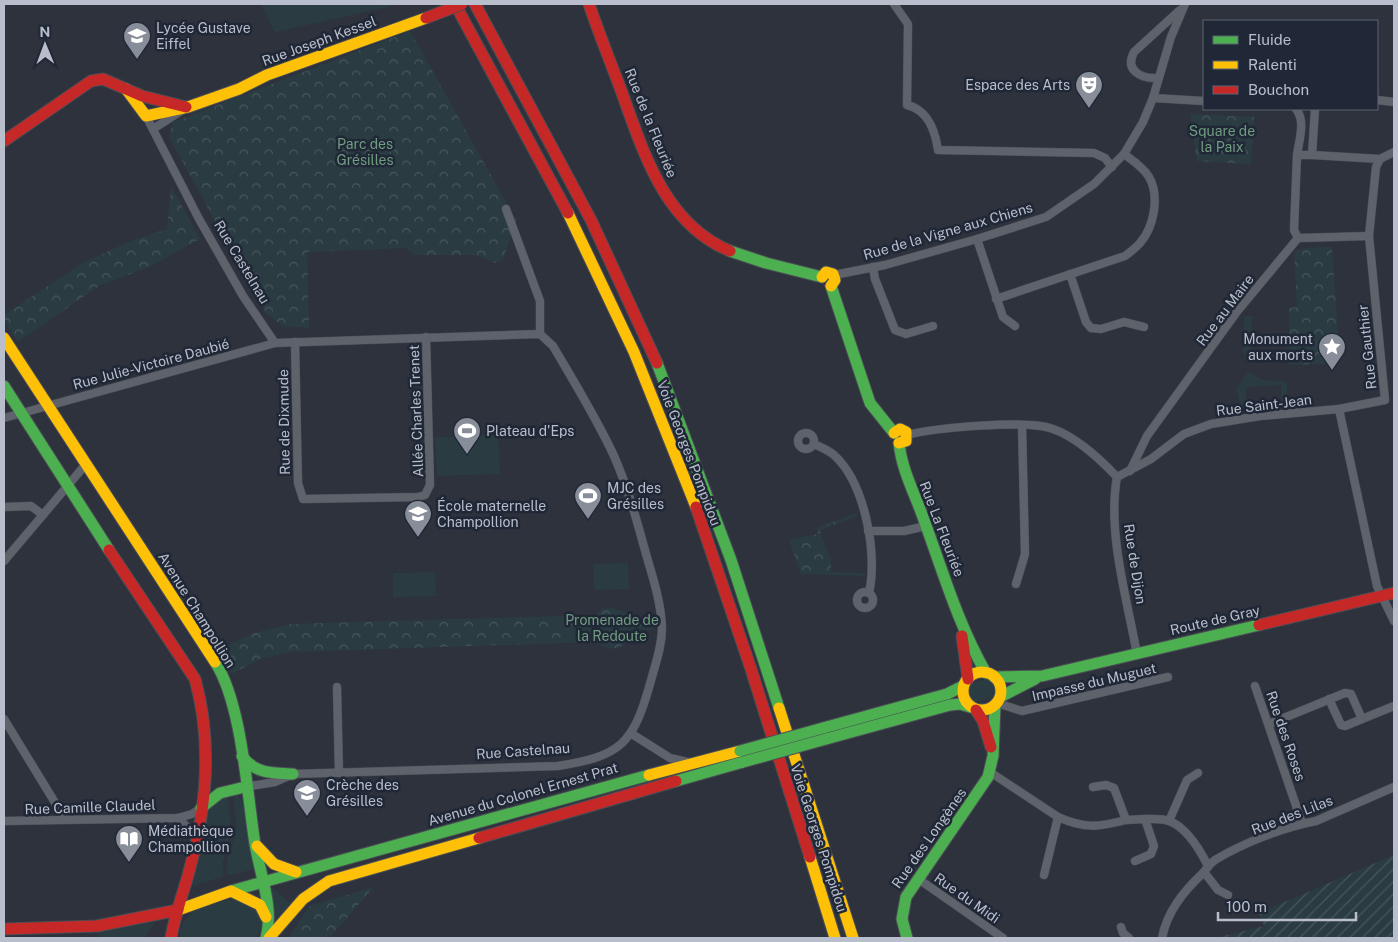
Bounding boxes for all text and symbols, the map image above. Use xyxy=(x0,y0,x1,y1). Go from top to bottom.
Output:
street label: Rue Joseph Kessel xyxy=(260,13,378,69)
north arrow xyxy=(20,20,70,70)
place label: Lycée Gustave Eiffel xyxy=(156,20,251,52)
legend xyxy=(1203,20,1378,110)
school or university icon: Lycée Gustave Eiffel xyxy=(122,21,152,60)
text: N xyxy=(39,24,50,40)
text: Fluide xyxy=(1248,31,1291,48)
text: Ralenti xyxy=(1248,56,1297,73)
street label: Rue de la Fleuriée xyxy=(622,66,680,180)
theatre icon: Espace des Arts xyxy=(1074,70,1104,109)
place label: Espace des Arts xyxy=(965,77,1070,93)
text: Bouchon xyxy=(1248,81,1309,98)
park label: Square de la Paix xyxy=(1189,123,1255,155)
park label: Parc des Grésilles xyxy=(336,136,394,168)
street label: Rue de la Vigne aux Chiens xyxy=(861,199,1035,263)
street label: Rue Castelnau xyxy=(211,218,273,306)
street label: Rue au Maire xyxy=(1193,271,1257,349)
street label: Rue Gauthier xyxy=(1355,304,1379,390)
place label: Monument aux morts xyxy=(1243,331,1313,363)
place icon: Monument aux morts xyxy=(1317,332,1347,371)
street label: Rue Julie-Victoire Daubié xyxy=(71,335,231,393)
street label: Allée Charles Trenet xyxy=(406,345,426,477)
street label: Rue de Dixmude xyxy=(275,369,293,475)
street label: Voie Georges Pompidou xyxy=(654,378,724,528)
street label: Rue Saint-Jean xyxy=(1215,391,1313,419)
sports icon: Plateau d'Eps xyxy=(452,416,482,455)
place label: Plateau d'Eps xyxy=(486,423,574,439)
street label: Rue La Fleuriée xyxy=(916,479,968,579)
place label: MJC des Grésilles xyxy=(607,480,664,512)
sports icon: MJC des Grésilles xyxy=(573,481,603,520)
place label: École maternelle Champollion xyxy=(437,497,546,530)
school or university icon: École maternelle Champollion xyxy=(403,499,433,538)
street label: Rue de Dijon xyxy=(1121,523,1149,605)
street label: Avenue Champollion xyxy=(155,549,239,671)
street label: Route de Gray xyxy=(1169,602,1262,638)
park label: Promenade de la Redoute xyxy=(565,612,659,644)
street label: Impasse du Muguet xyxy=(1030,660,1158,704)
street label: Rue des Roses xyxy=(1263,689,1309,783)
street label: Rue Castelnau xyxy=(475,740,571,762)
street label: Avenue du Colonel Ernest Prat xyxy=(426,759,620,829)
street label: Voie Georges Pompidou xyxy=(788,762,850,914)
place label: Crèche des Grésilles xyxy=(326,777,399,809)
school or university icon: Crèche des Grésilles xyxy=(292,778,322,817)
street label: Rue des Longènes xyxy=(888,785,970,891)
street label: Rue des Lilas xyxy=(1249,792,1335,838)
street label: Rue Camille Claudel xyxy=(24,797,156,817)
place label: Médiathèque Champollion xyxy=(148,823,233,855)
library icon: Médiathèque Champollion xyxy=(114,824,144,863)
street label: Rue du Midi xyxy=(931,870,1003,926)
scale bar xyxy=(1218,890,1356,922)
text: 100 m xyxy=(1226,898,1267,915)

